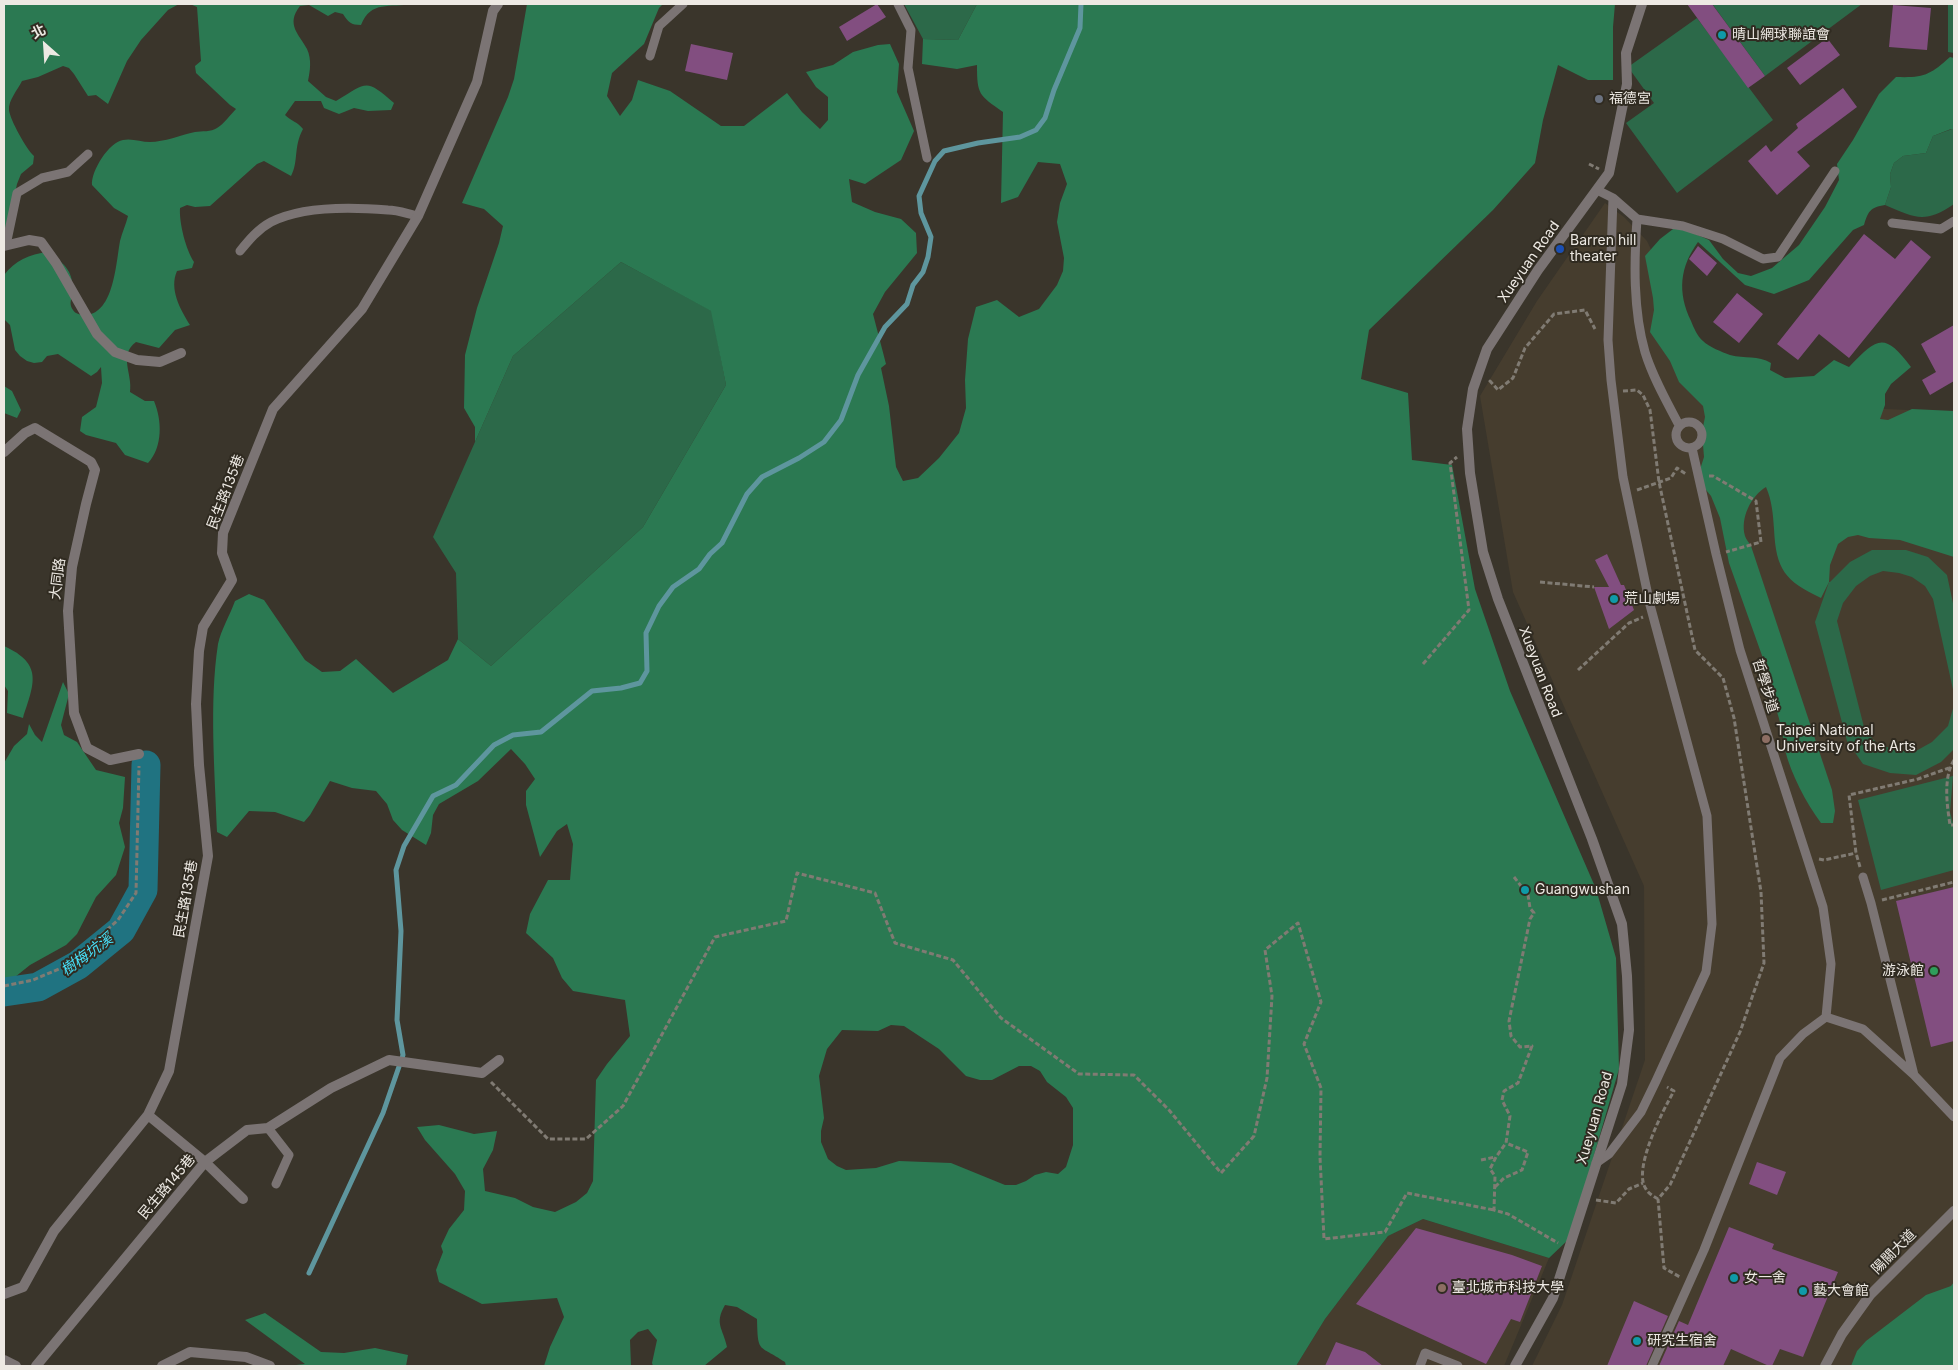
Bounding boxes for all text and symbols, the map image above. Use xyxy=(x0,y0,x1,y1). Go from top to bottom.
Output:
north arrow xyxy=(20,20,70,70)
text: 北 xyxy=(28,20,48,42)
place label: 晴山網球聯誼會 xyxy=(1732,27,1830,43)
marker: 晴山網球聯誼會 xyxy=(1716,29,1728,41)
place label: 福德宮 xyxy=(1609,91,1651,107)
marker: 福德宮 xyxy=(1593,93,1605,105)
street label: Xueyuan Road xyxy=(1495,218,1563,306)
place label: Barren hill theater xyxy=(1570,233,1636,266)
marker: Barren hill theater xyxy=(1554,243,1566,255)
street label: 民生路135巷 xyxy=(204,452,248,532)
street label: 大同路 xyxy=(47,557,69,601)
place label: 荒山劇場 xyxy=(1624,591,1680,607)
marker: 荒山劇場 xyxy=(1608,593,1620,605)
street label: Xueyuan Road xyxy=(1515,624,1565,720)
street label: 哲學步道 xyxy=(1749,657,1781,715)
place label: Taipei National University of the Arts xyxy=(1776,723,1916,756)
marker: Taipei National University of the Arts xyxy=(1760,733,1772,745)
street label: 民生路135巷 xyxy=(171,859,201,939)
place label: Guangwushan xyxy=(1535,882,1630,898)
marker: Guangwushan xyxy=(1519,884,1531,896)
water label: 樹梅坑溪 xyxy=(57,930,117,980)
place label: 游泳館 xyxy=(1882,963,1924,979)
marker: 游泳館 xyxy=(1928,965,1940,977)
street label: Xueyuan Road xyxy=(1574,1070,1616,1166)
street label: 民生路145巷 xyxy=(135,1151,199,1223)
street label: 陽關大道 xyxy=(1868,1226,1920,1278)
place label: 女一舍 xyxy=(1744,1270,1786,1286)
marker: 女一舍 xyxy=(1728,1272,1740,1284)
place label: 臺北城市科技大學 xyxy=(1452,1280,1564,1296)
marker: 臺北城市科技大學 xyxy=(1436,1282,1448,1294)
place label: 藝大會館 xyxy=(1813,1283,1869,1299)
marker: 藝大會館 xyxy=(1797,1285,1809,1297)
place label: 研究生宿舍 xyxy=(1647,1333,1717,1349)
marker: 研究生宿舍 xyxy=(1631,1335,1643,1347)

